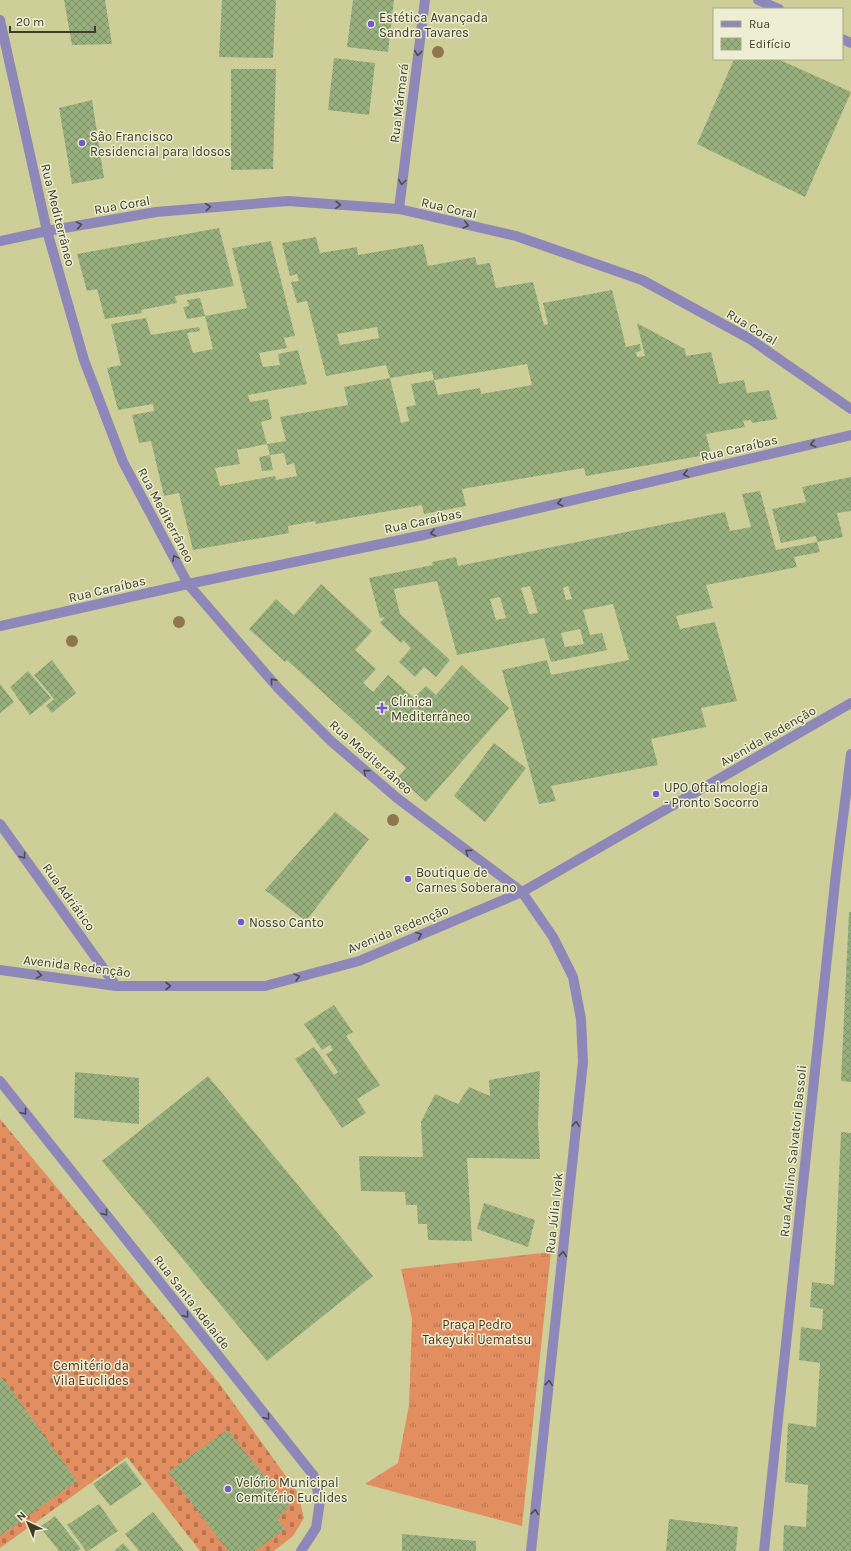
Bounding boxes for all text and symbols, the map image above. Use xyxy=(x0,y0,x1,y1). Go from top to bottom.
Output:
scale bar xyxy=(10,8,95,34)
legend xyxy=(713,8,843,60)
place label: Estética Avançada Sandra Tavares xyxy=(379,10,488,40)
text: 20 m xyxy=(16,15,44,29)
text: Rua xyxy=(749,17,770,31)
marker: Estética Avançada Sandra Tavares xyxy=(366,19,376,29)
text: Edifício xyxy=(749,37,790,51)
one-way arrow xyxy=(414,50,423,56)
street label: Rua Mármará xyxy=(387,62,411,144)
place label: São Francisco Residencial para Idosos xyxy=(90,129,231,159)
marker: São Francisco Residencial para Idosos xyxy=(77,138,87,148)
street label: Rua Mediterrâneo xyxy=(38,162,78,268)
one-way arrow xyxy=(398,179,407,185)
street label: Rua Coral xyxy=(93,193,151,217)
street label: Rua Coral xyxy=(420,194,478,222)
one-way arrow xyxy=(335,200,341,209)
one-way arrow xyxy=(205,203,211,212)
one-way arrow xyxy=(462,220,469,228)
one-way arrow xyxy=(76,221,82,230)
street label: Rua Coral xyxy=(724,306,780,348)
street label: Rua Caraíbas xyxy=(699,432,779,464)
one-way arrow xyxy=(810,439,817,448)
street label: Rua Mediterrâneo xyxy=(135,465,197,565)
one-way arrow xyxy=(683,469,690,477)
one-way arrow xyxy=(557,498,564,507)
street label: Rua Caraíbas xyxy=(383,505,463,537)
one-way arrow xyxy=(430,528,436,536)
one-way arrow xyxy=(172,555,179,562)
street label: Rua Caraíbas xyxy=(67,573,147,605)
one-way arrow xyxy=(270,679,277,686)
place label: Clínica Mediterrâneo xyxy=(391,694,470,724)
marker: Clínica Mediterrâneo xyxy=(376,702,388,714)
street label: Avenida Redenção xyxy=(718,703,818,769)
street label: Rua Mediterrâneo xyxy=(326,717,416,797)
one-way arrow xyxy=(363,769,371,776)
place label: UPO Oftalmologia - Pronto Socorro xyxy=(664,780,768,810)
marker: UPO Oftalmologia - Pronto Socorro xyxy=(651,789,661,799)
one-way arrow xyxy=(466,849,473,856)
one-way arrow xyxy=(18,852,26,859)
street label: Rua Adriático xyxy=(40,860,98,934)
place label: Boutique de Carnes Soberano xyxy=(416,865,516,895)
marker: Boutique de Carnes Soberano xyxy=(403,874,413,884)
street label: Avenida Redenção xyxy=(345,902,451,956)
place label: Nosso Canto xyxy=(249,915,324,930)
marker: Nosso Canto xyxy=(236,917,246,927)
one-way arrow xyxy=(415,932,423,940)
street label: Avenida Redenção xyxy=(23,952,131,980)
one-way arrow xyxy=(36,970,42,979)
one-way arrow xyxy=(294,974,300,982)
one-way arrow xyxy=(165,982,171,990)
street label: Rua Adelino Salvatori Bassoli xyxy=(776,1064,810,1238)
one-way arrow xyxy=(20,1107,27,1114)
one-way arrow xyxy=(571,1121,580,1127)
street label: Rua Júlia Ivak xyxy=(542,1172,566,1254)
one-way arrow xyxy=(101,1209,108,1216)
one-way arrow xyxy=(558,1251,567,1257)
street label: Rua Santa Adelaide xyxy=(151,1252,233,1352)
one-way arrow xyxy=(181,1311,188,1318)
park label: Praça Pedro Takeyuki Uematsu xyxy=(423,1317,531,1347)
park label: Cemitério da Vila Euclides xyxy=(53,1358,129,1388)
one-way arrow xyxy=(544,1380,553,1386)
one-way arrow xyxy=(262,1412,269,1420)
place label: Velório Municipal Cemitério Euclides xyxy=(236,1475,348,1505)
marker: Velório Municipal Cemitério Euclides xyxy=(223,1484,233,1494)
north arrow xyxy=(8,1503,48,1543)
text: N xyxy=(14,1509,29,1524)
one-way arrow xyxy=(530,1509,539,1515)

